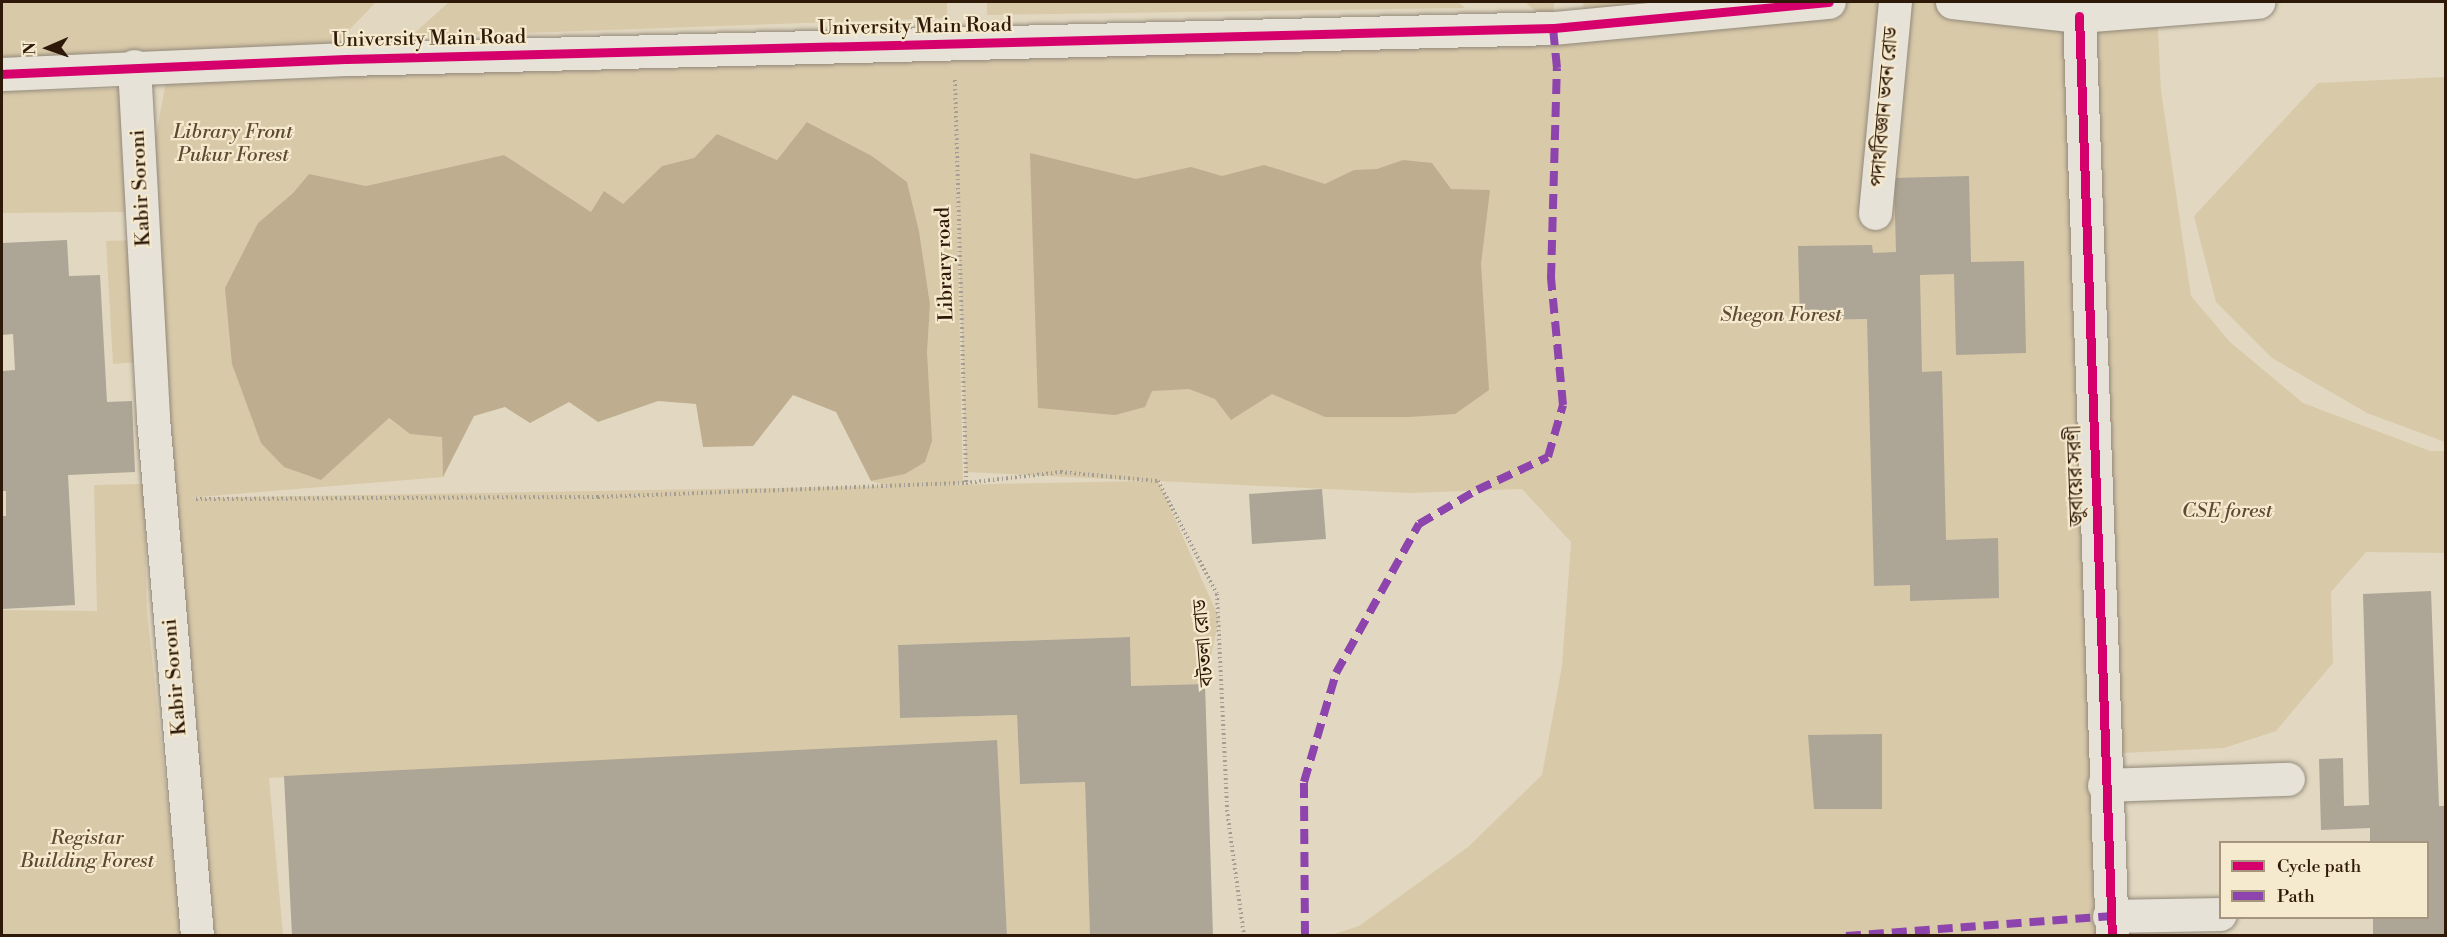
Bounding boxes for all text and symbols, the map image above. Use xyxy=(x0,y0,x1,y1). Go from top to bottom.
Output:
street label: University Main Road xyxy=(818,13,1012,41)
north arrow xyxy=(18,18,78,78)
street label: University Main Road xyxy=(332,25,526,53)
street label: পদার্থবিজ্ঞান ভবন রোড xyxy=(1866,26,1904,188)
text: N xyxy=(20,42,40,55)
park label: Library Front Pukur Forest xyxy=(173,121,293,168)
street label: Kabir Soroni xyxy=(126,129,156,247)
street label: Library road xyxy=(931,206,959,322)
park label: Shegon Forest xyxy=(1720,303,1842,327)
street label: জুবায়ের সরণী xyxy=(2062,425,2090,527)
park label: CSE forest xyxy=(2182,499,2272,523)
street label: বটতলা রোড xyxy=(1188,598,1220,688)
street label: Kabir Soroni xyxy=(158,618,192,736)
park label: Registar Building Forest xyxy=(20,826,154,873)
legend xyxy=(2219,841,2429,919)
text: Cycle path xyxy=(2277,855,2361,878)
text: Path xyxy=(2277,885,2315,908)

